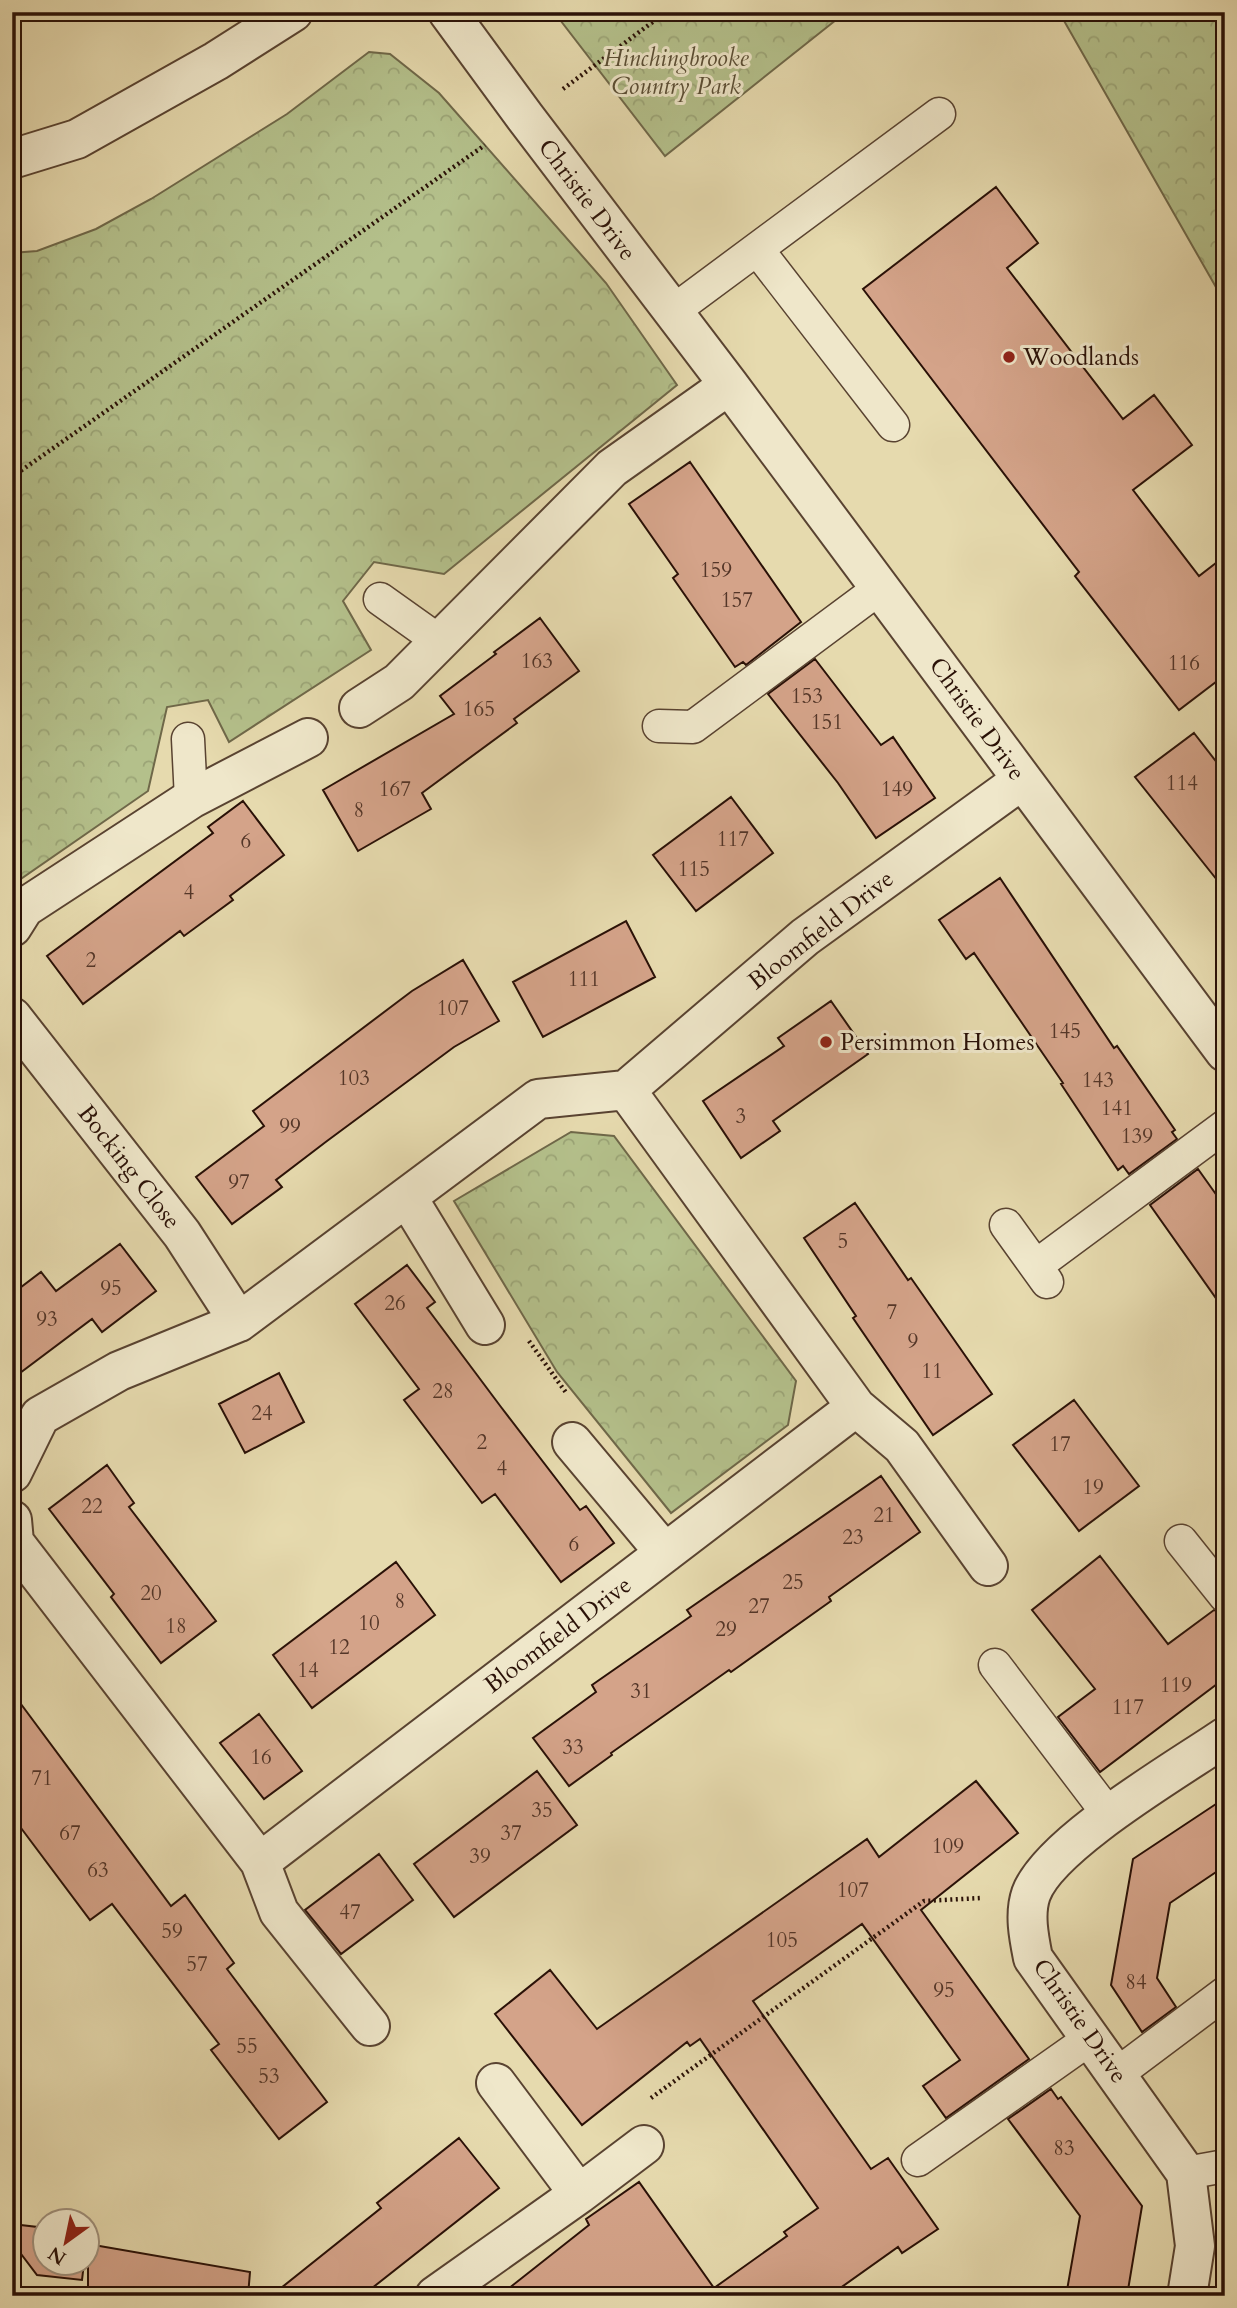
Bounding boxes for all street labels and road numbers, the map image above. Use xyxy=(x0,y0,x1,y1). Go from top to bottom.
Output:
street label: Christie Drive xyxy=(530,132,644,268)
street label: Christie Drive xyxy=(921,651,1033,787)
street label: Bloomfield Drive xyxy=(741,863,901,997)
street label: Bocking Close xyxy=(70,1098,188,1236)
street label: Bloomfield Drive xyxy=(478,1569,638,1701)
street label: Christie Drive xyxy=(1025,1952,1135,2090)

